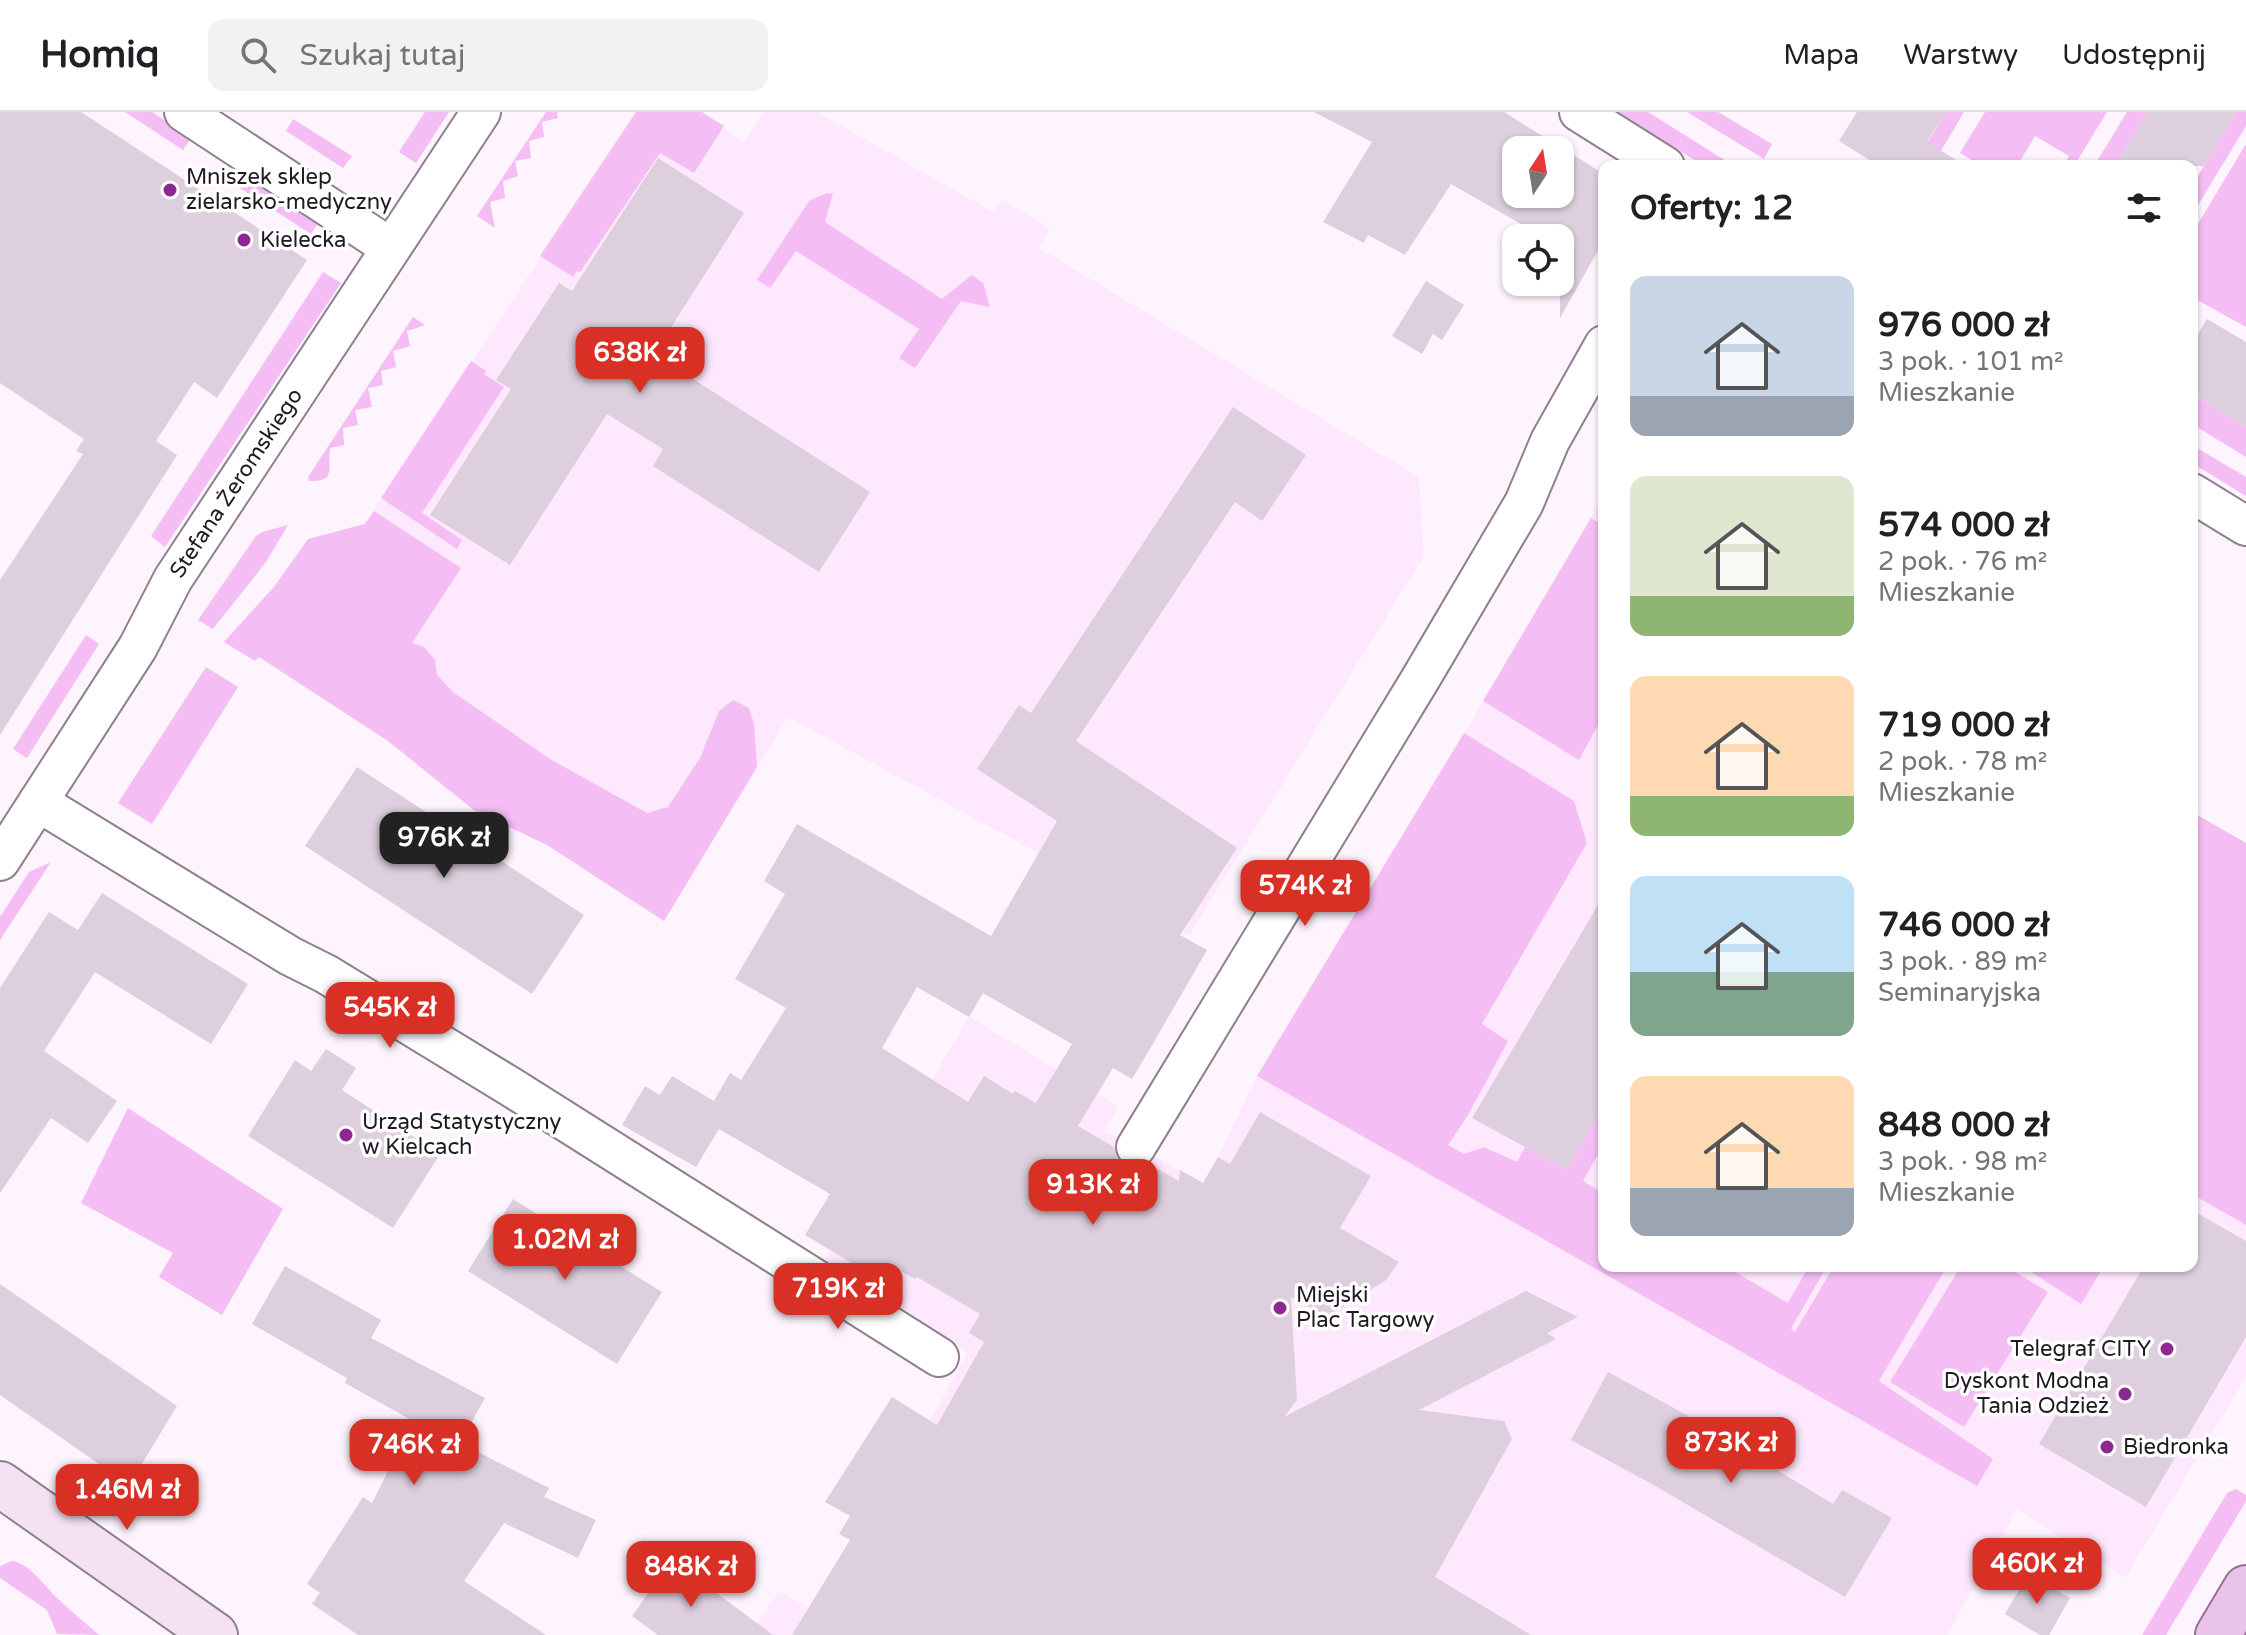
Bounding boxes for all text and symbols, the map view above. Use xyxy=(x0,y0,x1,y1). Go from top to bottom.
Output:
search box xyxy=(208,19,768,91)
text: Homiq xyxy=(40,32,160,78)
icon: search xyxy=(236,33,280,77)
text: Szukaj tutaj xyxy=(300,37,465,74)
text: Mapa xyxy=(1783,38,1859,72)
text: Warstwy xyxy=(1903,38,2018,72)
text: Udostępnij xyxy=(2062,38,2206,72)
north arrow xyxy=(1502,136,1574,208)
map controls xyxy=(1502,136,1574,296)
place label: Mniszek sklep zielarsko-medyczny xyxy=(186,164,392,215)
marker: Mniszek sklep zielarsko-medyczny xyxy=(161,181,179,199)
icon: filters xyxy=(2122,186,2166,230)
text: Oferty: 12 xyxy=(1630,188,1793,229)
button: locate xyxy=(1502,224,1574,296)
place label: Kielecka xyxy=(260,227,346,253)
marker: Kielecka xyxy=(235,231,253,249)
text: 976 000 zł xyxy=(1878,305,2050,346)
icon: home xyxy=(1694,308,1790,404)
pin: 638K zł xyxy=(566,327,714,395)
text: 638K zł xyxy=(594,337,686,368)
text: 3 pok. · 101 m² xyxy=(1878,346,2064,377)
text: Mieszkanie xyxy=(1878,377,2015,408)
street label: Stefana Żeromskiego xyxy=(164,383,308,583)
text: 574 000 zł xyxy=(1878,505,2050,546)
icon: home xyxy=(1694,508,1790,604)
text: 2 pok. · 76 m² xyxy=(1878,546,2047,577)
text: Mieszkanie xyxy=(1878,577,2015,608)
text: 719 000 zł xyxy=(1878,705,2050,746)
icon: home xyxy=(1694,708,1790,804)
text: 2 pok. · 78 m² xyxy=(1878,746,2047,777)
text: Mieszkanie xyxy=(1878,777,2015,808)
pin: 976K zł xyxy=(370,812,518,880)
text: 976K zł xyxy=(398,822,490,853)
pin: 574K zł xyxy=(1231,860,1379,928)
text: 574K zł xyxy=(1259,870,1351,901)
text: 746 000 zł xyxy=(1878,905,2050,946)
icon: home xyxy=(1694,908,1790,1004)
text: 3 pok. · 89 m² xyxy=(1878,946,2047,977)
text: Seminaryjska xyxy=(1878,977,2041,1008)
pin: 545K zł xyxy=(316,982,464,1050)
text: 545K zł xyxy=(344,992,436,1023)
text: 848 000 zł xyxy=(1878,1105,2050,1146)
icon: home xyxy=(1694,1108,1790,1204)
place label: Urząd Statystyczny w Kielcach xyxy=(362,1109,561,1160)
marker: Urząd Statystyczny w Kielcach xyxy=(337,1126,355,1144)
text: 3 pok. · 98 m² xyxy=(1878,1146,2047,1177)
pin: 913K zł xyxy=(1019,1159,1167,1227)
text: 913K zł xyxy=(1047,1169,1139,1200)
text: Mieszkanie xyxy=(1878,1177,2015,1208)
pin: 1.02M zł xyxy=(482,1214,648,1282)
text: 1.02M zł xyxy=(511,1224,619,1255)
pin: 719K zł xyxy=(764,1263,912,1331)
text: 719K zł xyxy=(792,1273,884,1304)
place label: Miejski Plac Targowy xyxy=(1296,1282,1435,1333)
marker: Miejski Plac Targowy xyxy=(1271,1299,1289,1317)
place label: Telegraf CITY xyxy=(2010,1336,2151,1362)
marker: Telegraf CITY xyxy=(2158,1340,2176,1358)
place label: Dyskont Modna Tania Odzież xyxy=(1944,1368,2109,1419)
marker: Dyskont Modna Tania Odzież xyxy=(2116,1385,2134,1403)
pin: 873K zł xyxy=(1657,1417,1805,1485)
pin: 746K zł xyxy=(340,1419,488,1487)
text: 873K zł xyxy=(1685,1427,1777,1458)
text: 746K zł xyxy=(368,1429,460,1460)
place label: Biedronka xyxy=(2123,1434,2229,1460)
marker: Biedronka xyxy=(2098,1438,2116,1456)
pin: 1.46M zł xyxy=(44,1464,210,1532)
text: 1.46M zł xyxy=(74,1474,180,1505)
pin: 460K zł xyxy=(1963,1538,2111,1606)
pin: 848K zł xyxy=(617,1541,765,1609)
text: 460K zł xyxy=(1991,1548,2083,1579)
text: 848K zł xyxy=(645,1551,737,1582)

